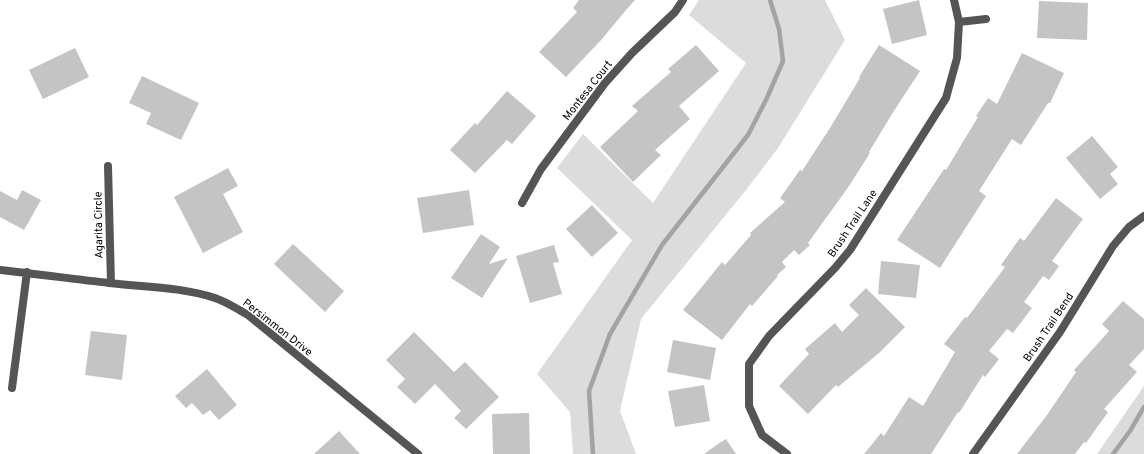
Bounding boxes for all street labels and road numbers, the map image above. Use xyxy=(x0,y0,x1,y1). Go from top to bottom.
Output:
street label: Montesa Court xyxy=(560,58,616,123)
street label: Brush Trail Lane xyxy=(825,187,881,260)
street label: Agarita Circle xyxy=(91,191,107,259)
street label: Brush Trail Bend xyxy=(1021,290,1077,365)
street label: Persimmon Drive xyxy=(240,296,315,360)

